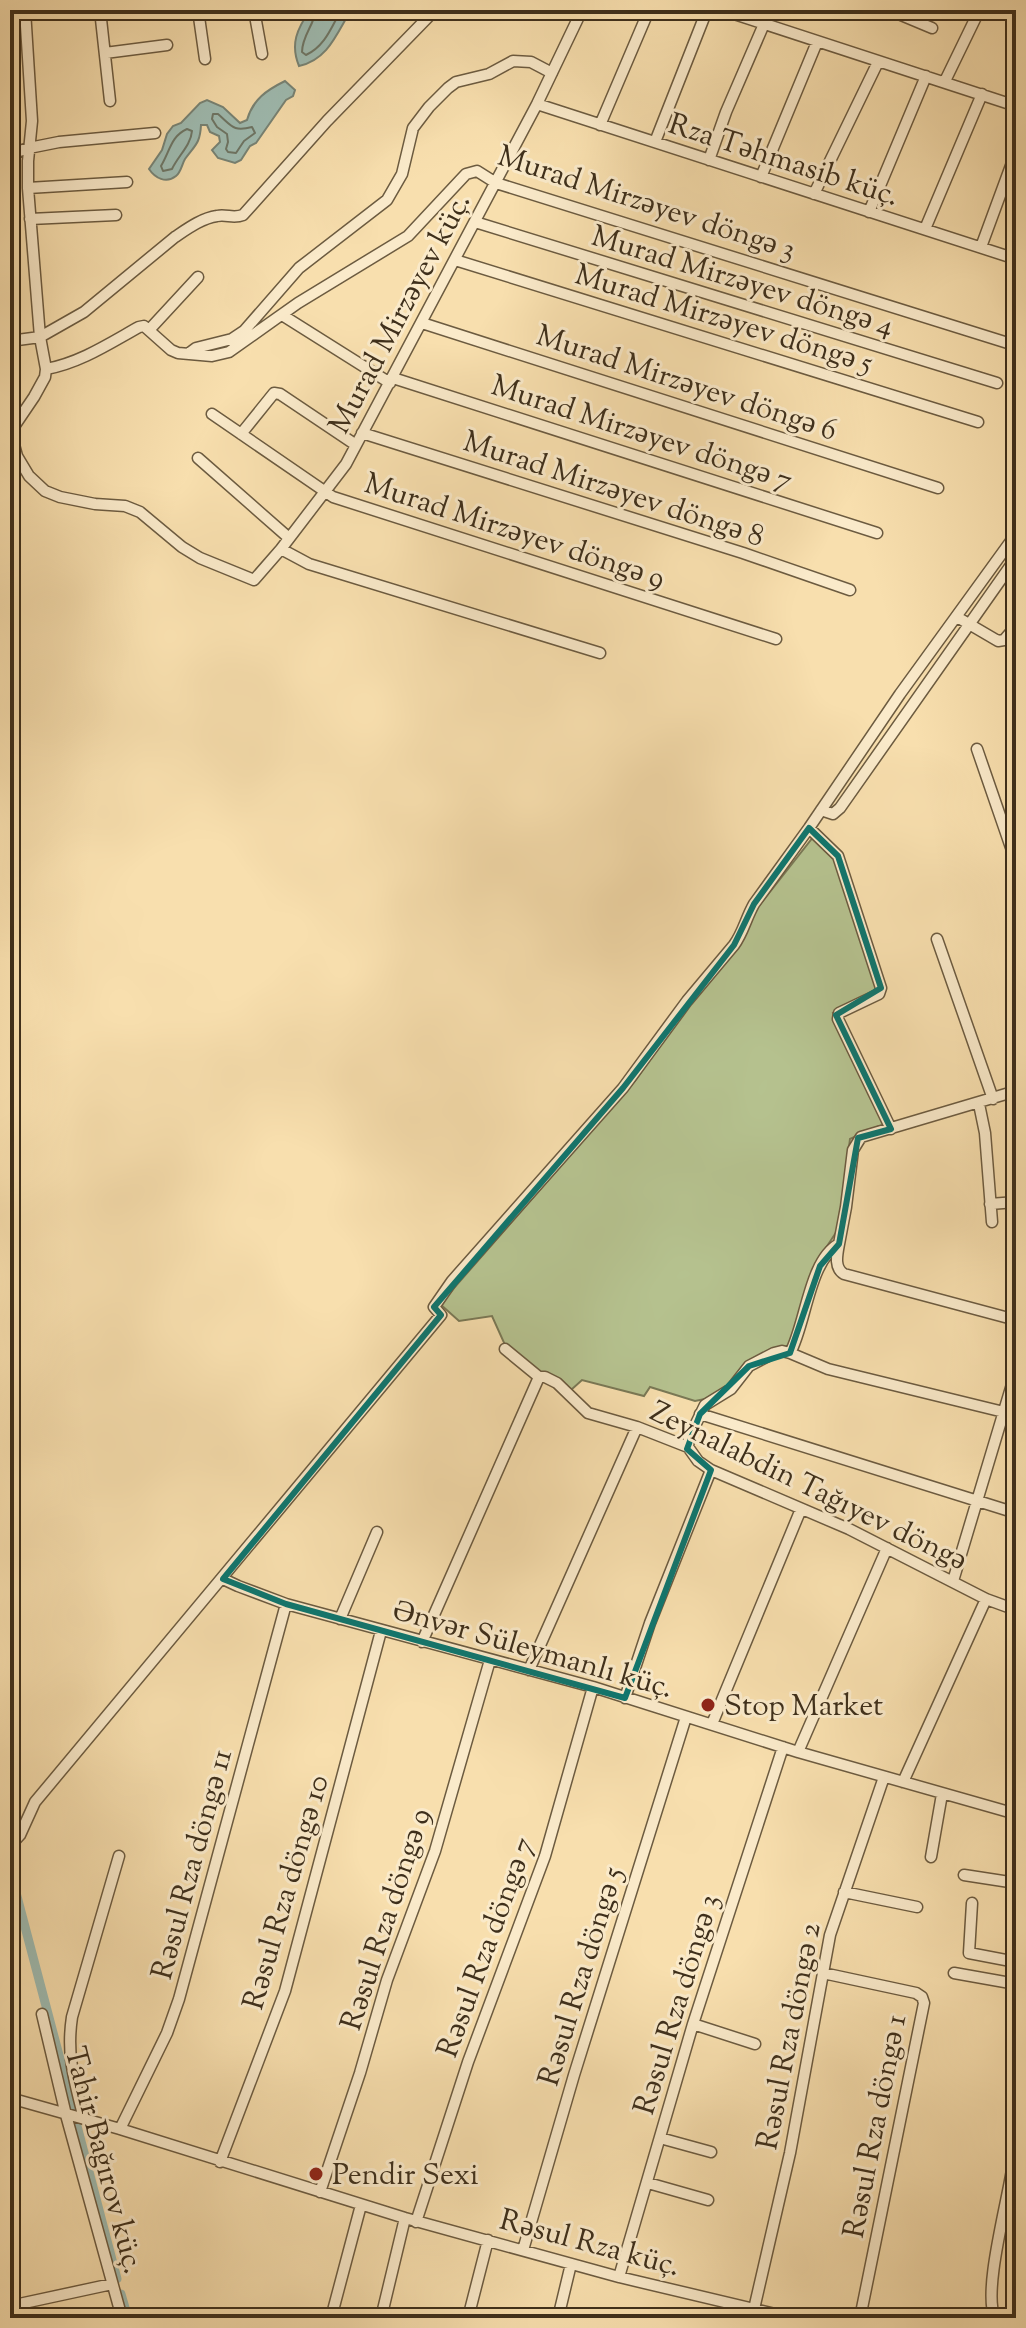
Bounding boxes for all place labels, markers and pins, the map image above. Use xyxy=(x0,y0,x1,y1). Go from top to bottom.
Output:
place label: Stop Market xyxy=(724,1686,883,1729)
marker: Stop Market xyxy=(699,1696,717,1714)
place label: Pendir Sexi xyxy=(332,2155,479,2198)
marker: Pendir Sexi xyxy=(307,2165,325,2183)

